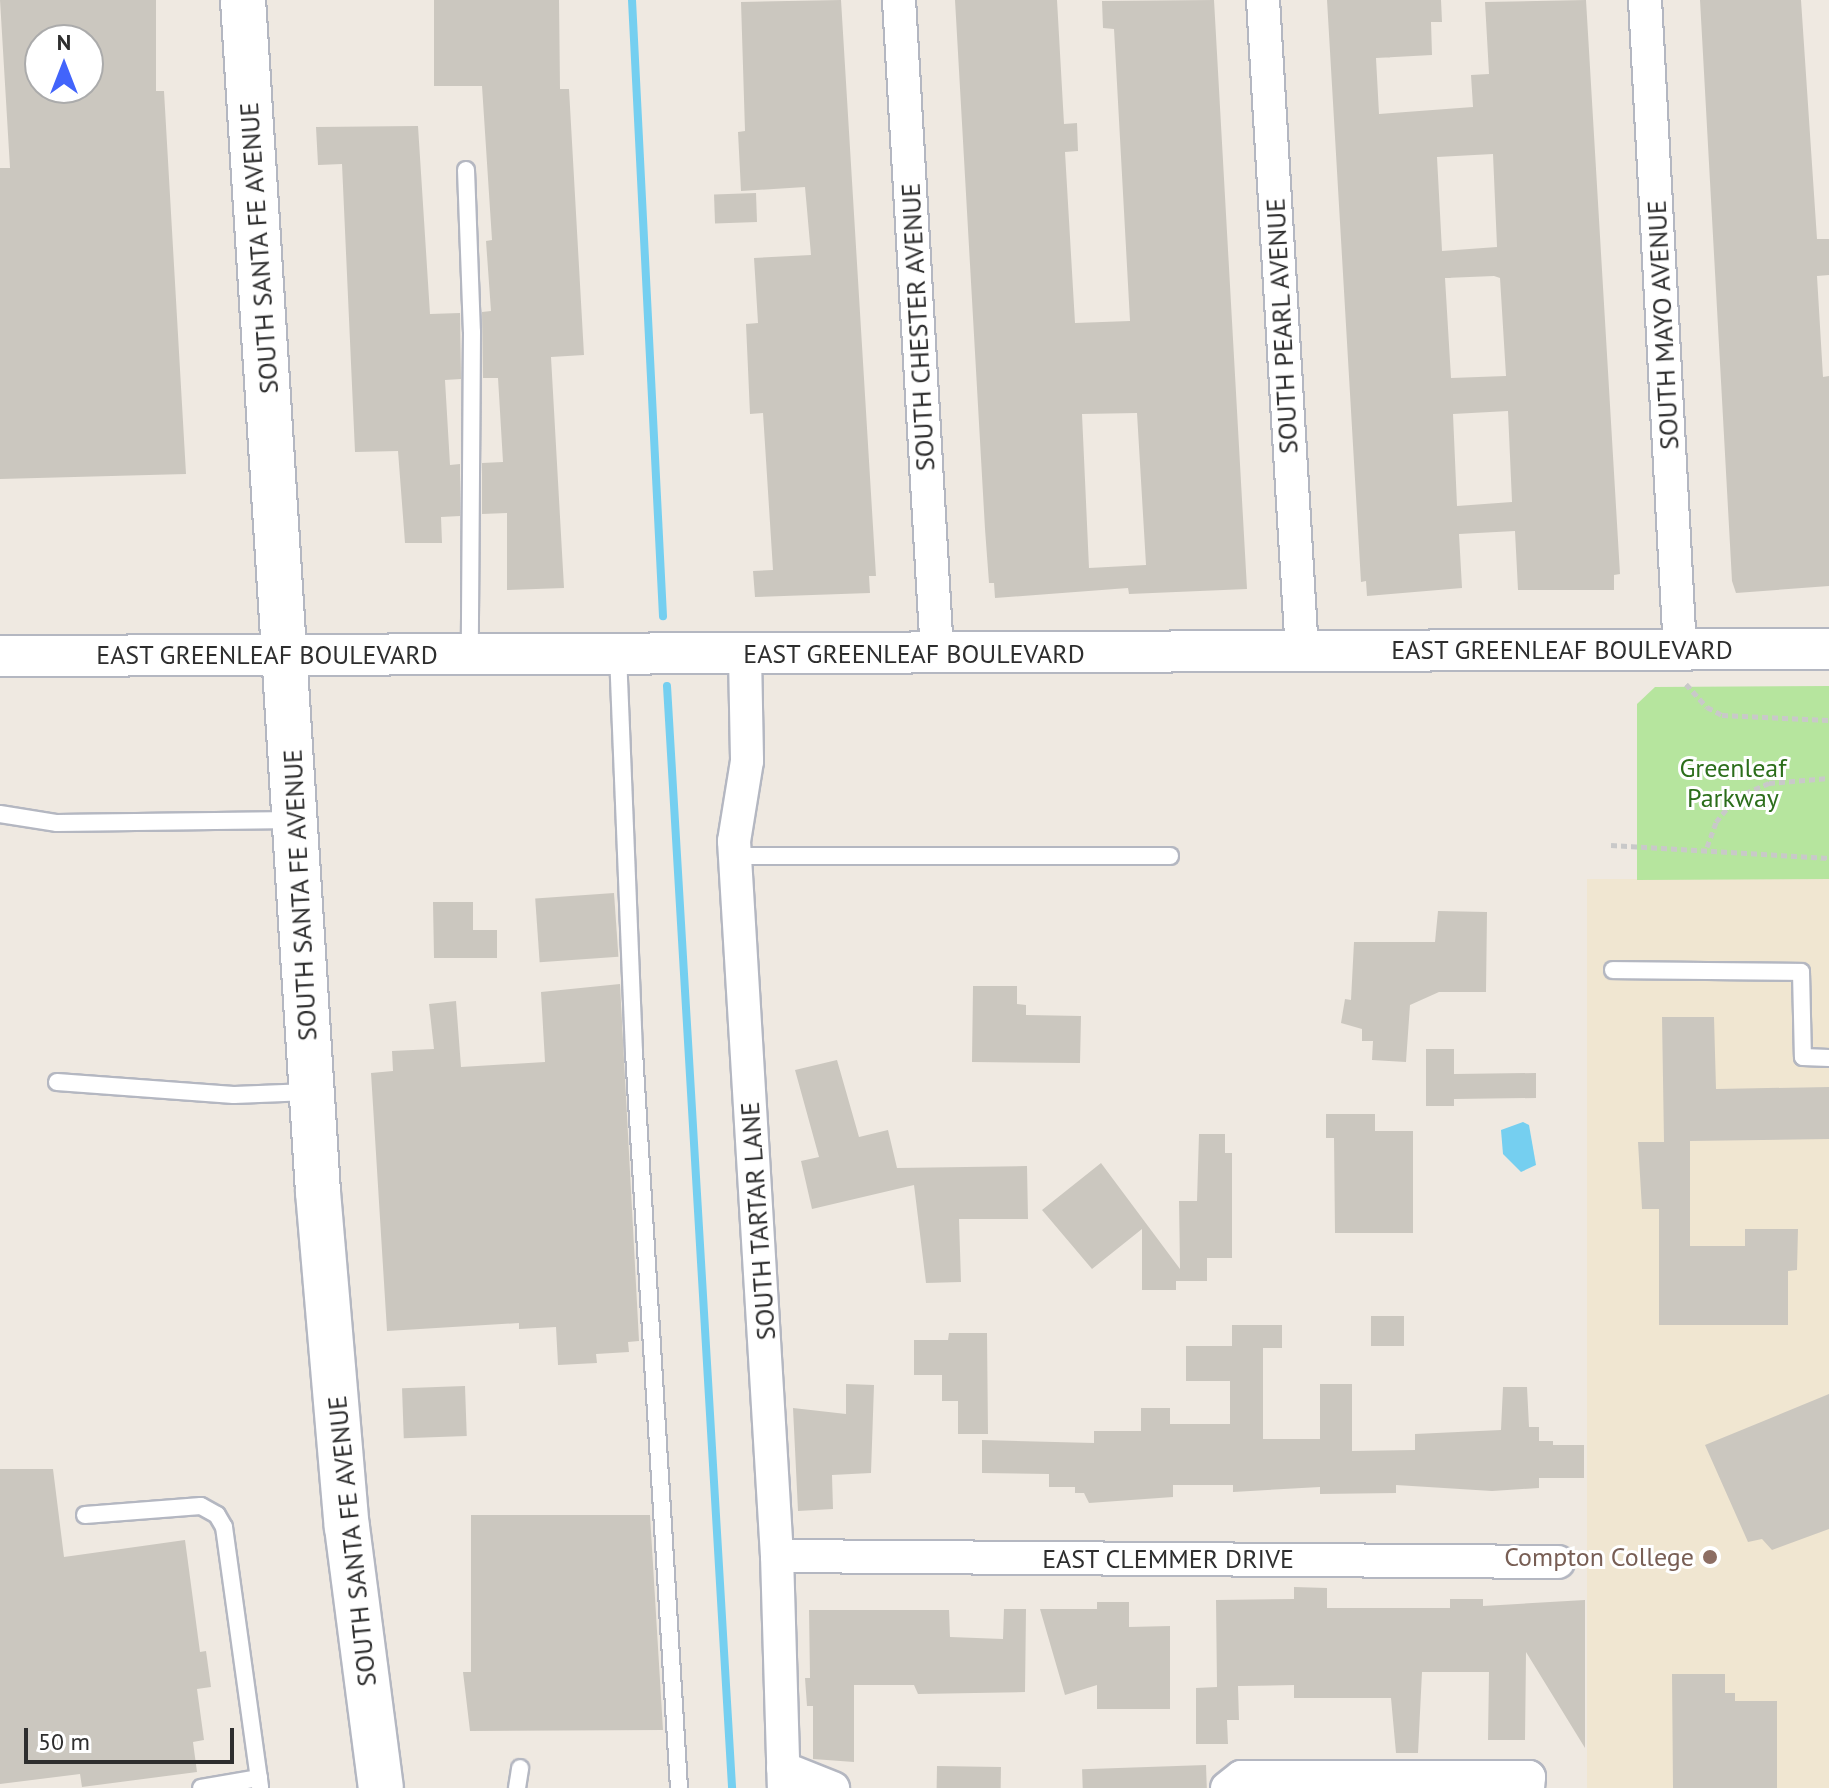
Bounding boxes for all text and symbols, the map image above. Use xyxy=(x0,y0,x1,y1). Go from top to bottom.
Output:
north arrow xyxy=(24,24,104,104)
text: N xyxy=(57,28,71,56)
street label: SOUTH SANTA FE AVENUE xyxy=(233,100,285,396)
street label: SOUTH CHESTER AVENUE xyxy=(895,182,941,472)
street label: SOUTH PEARL AVENUE xyxy=(1260,196,1304,456)
street label: SOUTH MAYO AVENUE xyxy=(1641,199,1685,451)
street label: EAST GREENLEAF BOULEVARD xyxy=(1391,634,1733,666)
street label: EAST GREENLEAF BOULEVARD xyxy=(743,638,1085,670)
street label: EAST GREENLEAF BOULEVARD xyxy=(96,639,438,671)
street label: SOUTH SANTA FE AVENUE xyxy=(277,747,323,1043)
park label: Greenleaf Parkway xyxy=(1679,752,1787,814)
street label: SOUTH TARTAR LANE xyxy=(734,1100,782,1342)
street label: SOUTH SANTA FE AVENUE xyxy=(321,1393,383,1689)
place label: Compton College xyxy=(1504,1541,1694,1573)
street label: EAST CLEMMER DRIVE xyxy=(1042,1543,1294,1575)
marker: Compton College xyxy=(1701,1548,1719,1566)
scale bar xyxy=(28,1712,238,1762)
text: 50 m xyxy=(38,1726,90,1757)

